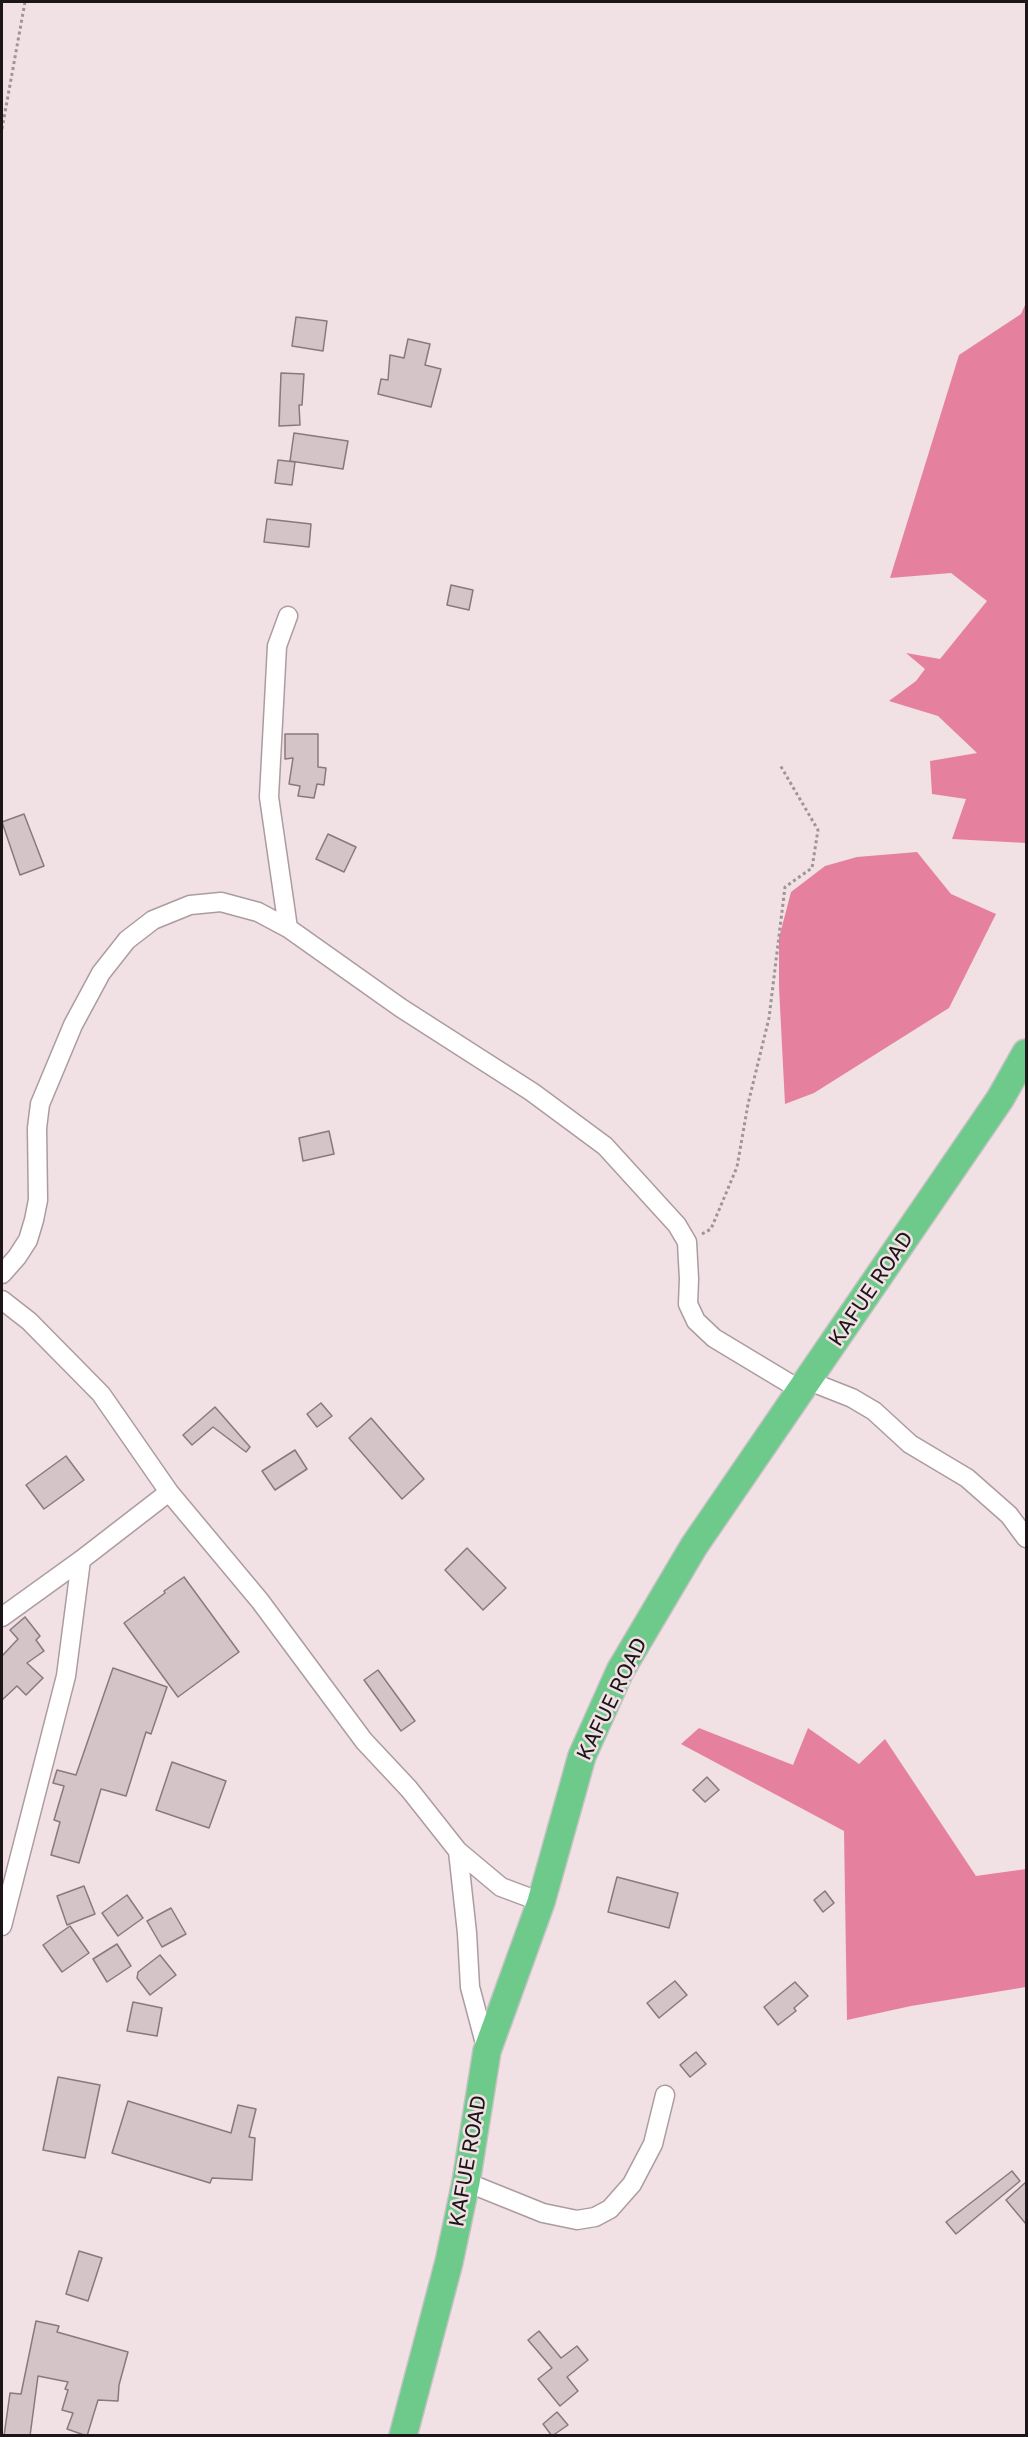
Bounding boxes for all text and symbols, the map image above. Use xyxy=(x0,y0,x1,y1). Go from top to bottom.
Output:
street label: KAFUE ROAD xyxy=(823,1227,919,1351)
street label: KAFUE ROAD xyxy=(572,1634,652,1764)
street label: KAFUE ROAD xyxy=(444,2093,492,2229)

